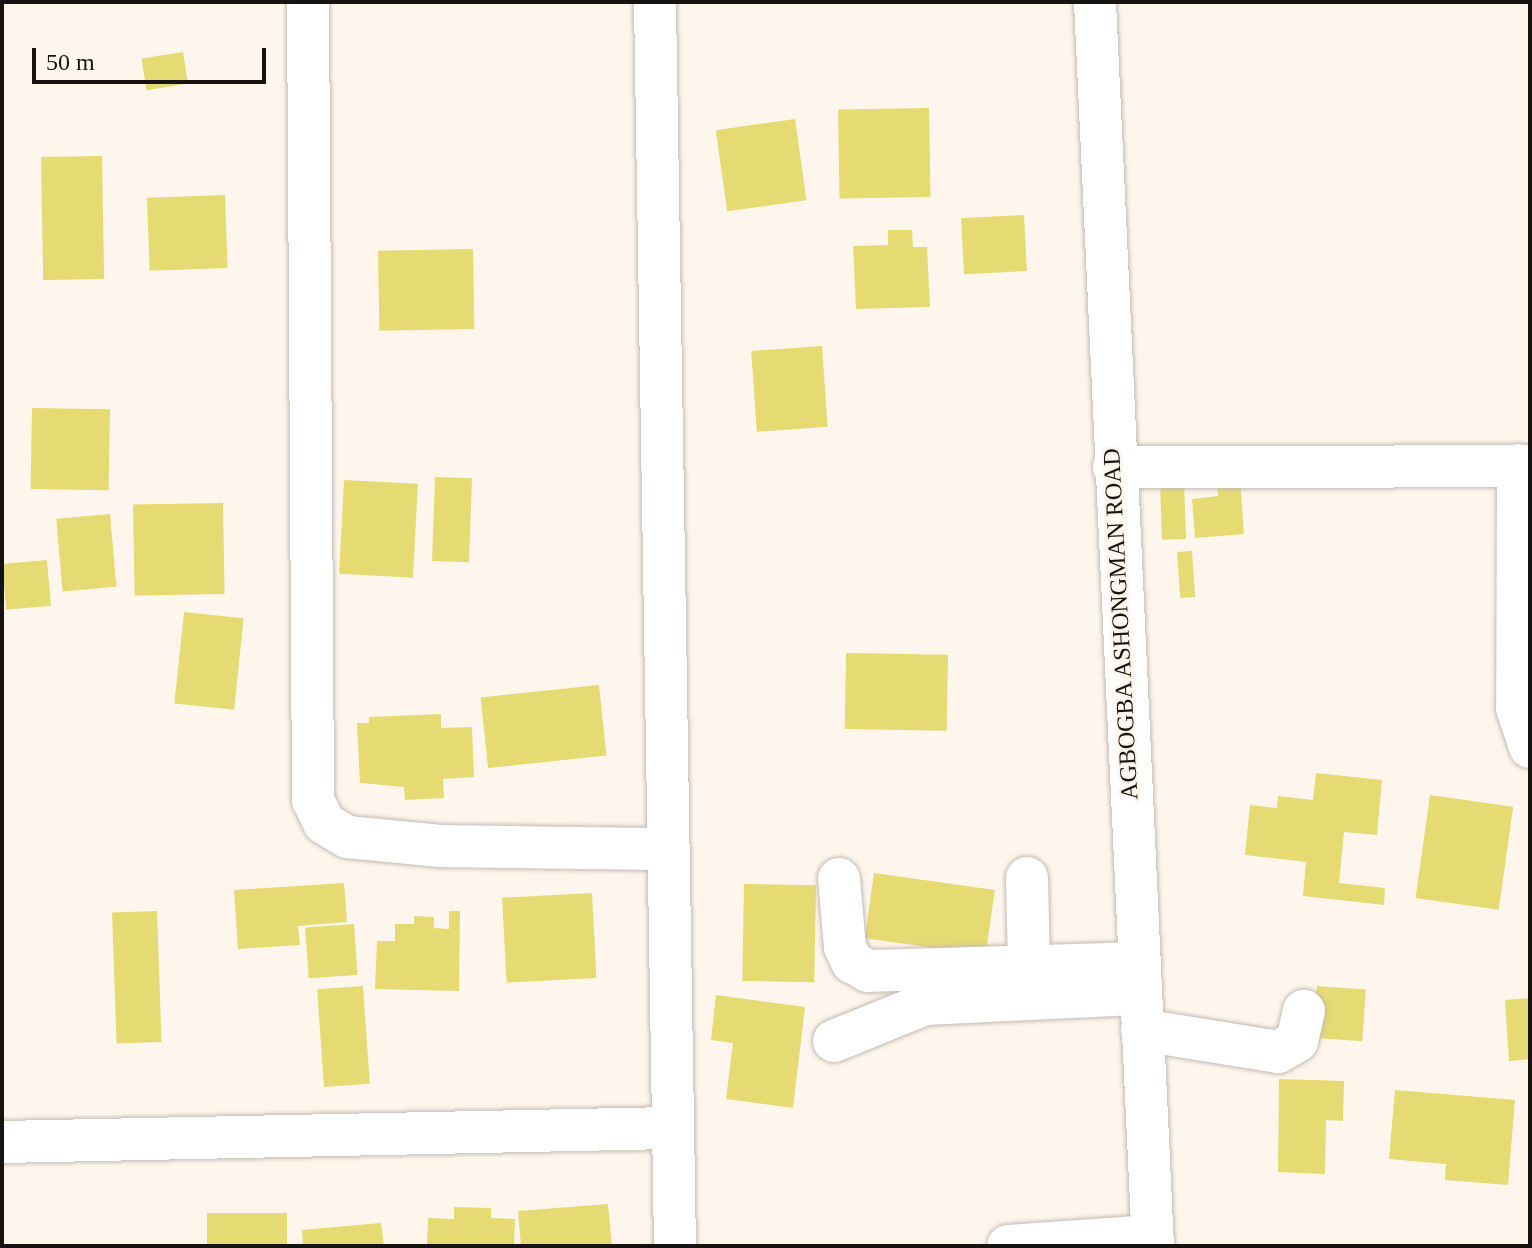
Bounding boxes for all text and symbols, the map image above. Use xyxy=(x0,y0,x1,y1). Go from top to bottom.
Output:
scale bar xyxy=(36,32,270,82)
text: 50 m xyxy=(46,49,95,75)
street label: AGBOGBA ASHONGMAN ROAD xyxy=(1097,446,1145,802)

